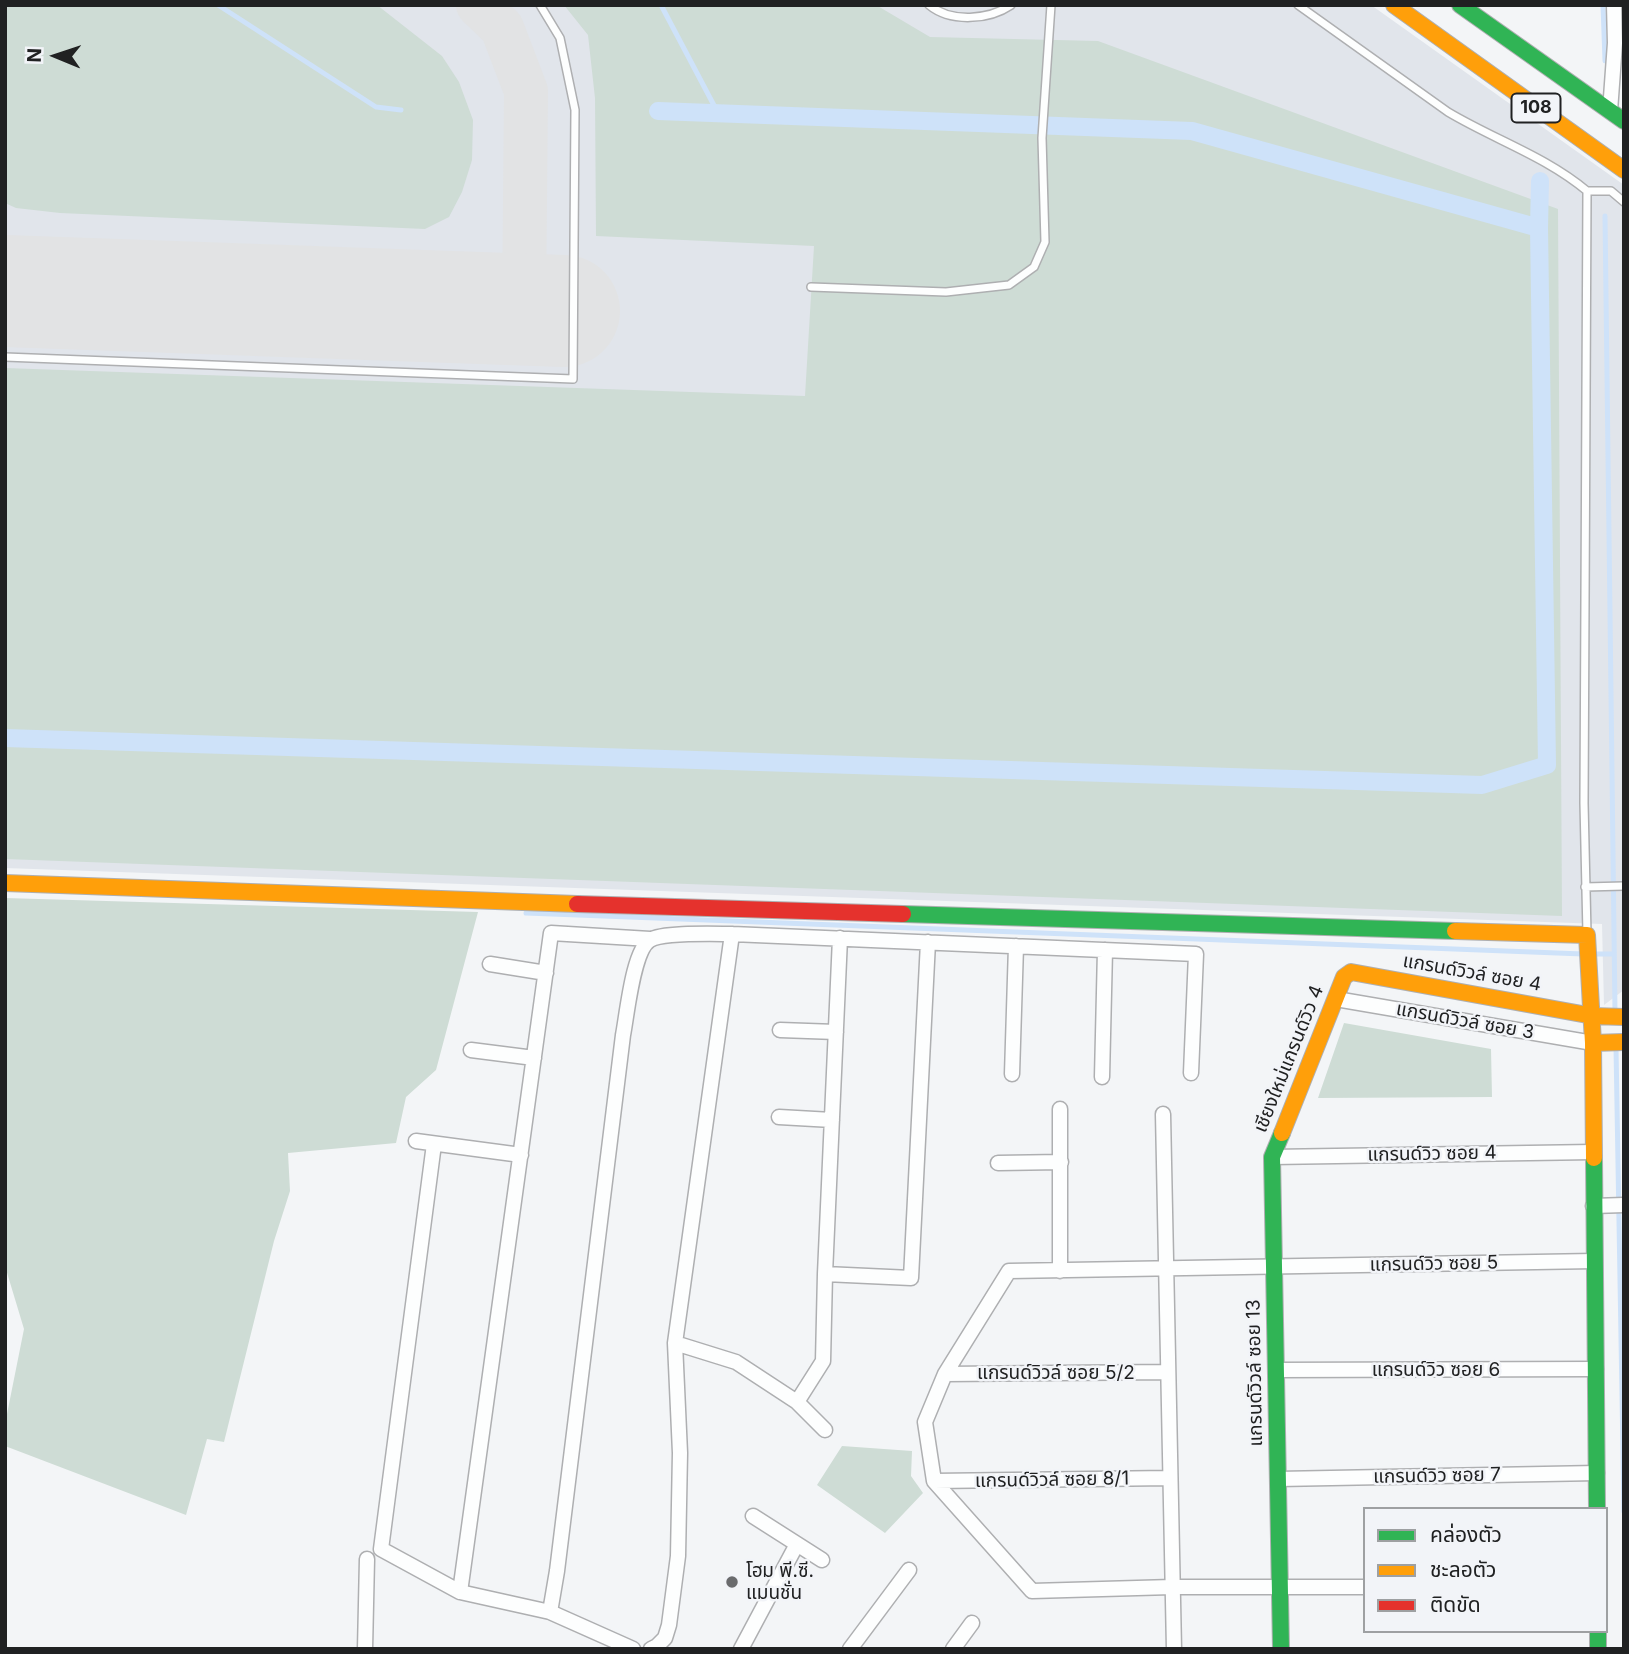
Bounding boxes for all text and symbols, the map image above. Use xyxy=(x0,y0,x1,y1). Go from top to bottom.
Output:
north arrow xyxy=(21,21,91,91)
text: N xyxy=(23,48,46,63)
road number: 108 xyxy=(1512,94,1560,122)
street label: แกรนด์วิวล์ ซอย 4 xyxy=(1401,950,1543,996)
street label: เชียงใหม่แกรนด์วิว 4 xyxy=(1249,982,1329,1136)
street label: แกรนด์วิวล์ ซอย 3 xyxy=(1394,998,1536,1044)
street label: แกรนด์วิว ซอย 4 xyxy=(1367,1141,1497,1167)
street label: แกรนด์วิว ซอย 5 xyxy=(1370,1251,1498,1277)
street label: แกรนด์วิวล์ ซอย 13 xyxy=(1242,1299,1268,1447)
street label: แกรนด์วิว ซอย 6 xyxy=(1372,1359,1500,1381)
street label: แกรนด์วิวล์ ซอย 5/2 xyxy=(977,1362,1135,1384)
street label: แกรนด์วิว ซอย 7 xyxy=(1373,1463,1501,1489)
street label: แกรนด์วิวล์ ซอย 8/1 xyxy=(975,1467,1129,1493)
legend xyxy=(1363,1507,1608,1633)
text: คล่องตัว xyxy=(1430,1522,1502,1547)
text: ชะลอตัว xyxy=(1430,1557,1496,1582)
place label: โฮม พี.ซี. แมนชั่น xyxy=(746,1560,814,1604)
marker: โฮม พี.ซี. แมนชั่น xyxy=(724,1574,740,1590)
text: ติดขัด xyxy=(1430,1592,1481,1617)

